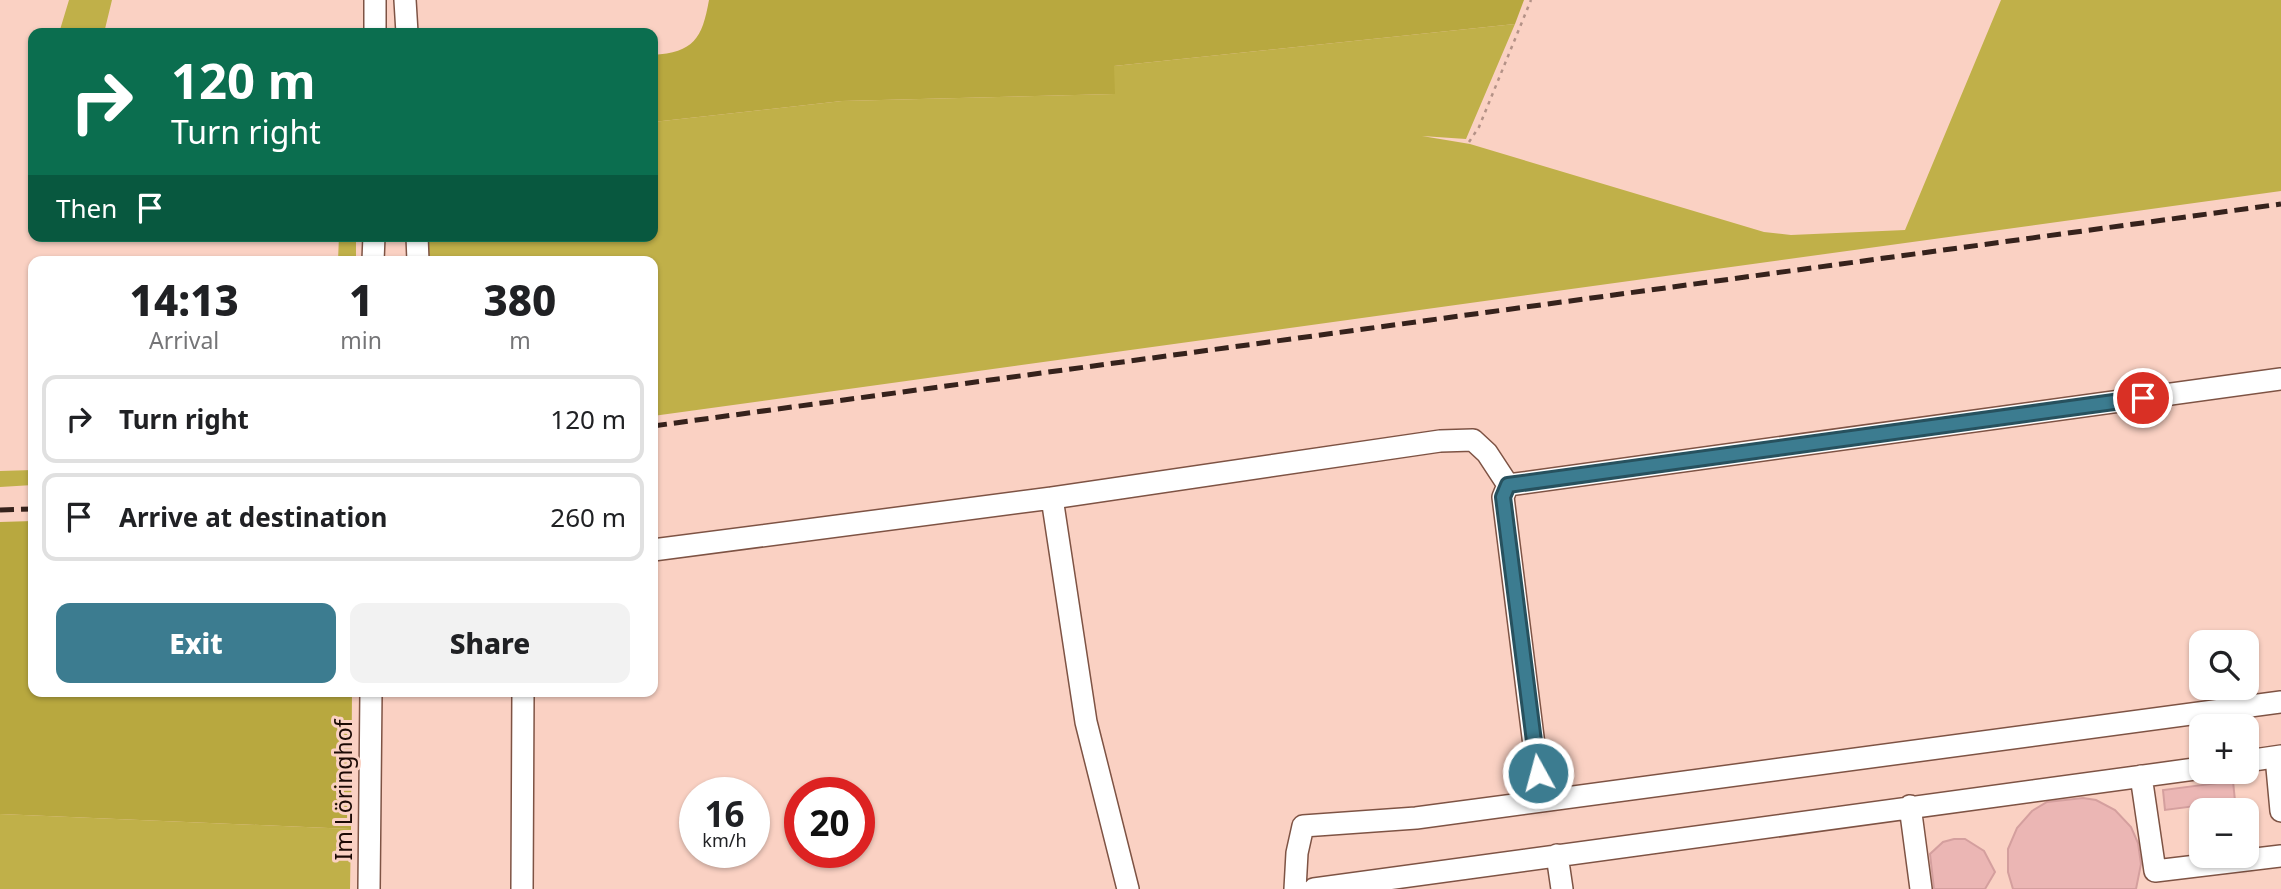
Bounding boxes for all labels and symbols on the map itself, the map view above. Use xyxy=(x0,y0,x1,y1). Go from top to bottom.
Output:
pin xyxy=(2113,368,2173,428)
street label: Im Löringhof xyxy=(327,718,359,861)
position arrow xyxy=(1501,736,1575,810)
speed limit sign: 20 xyxy=(784,777,875,868)

